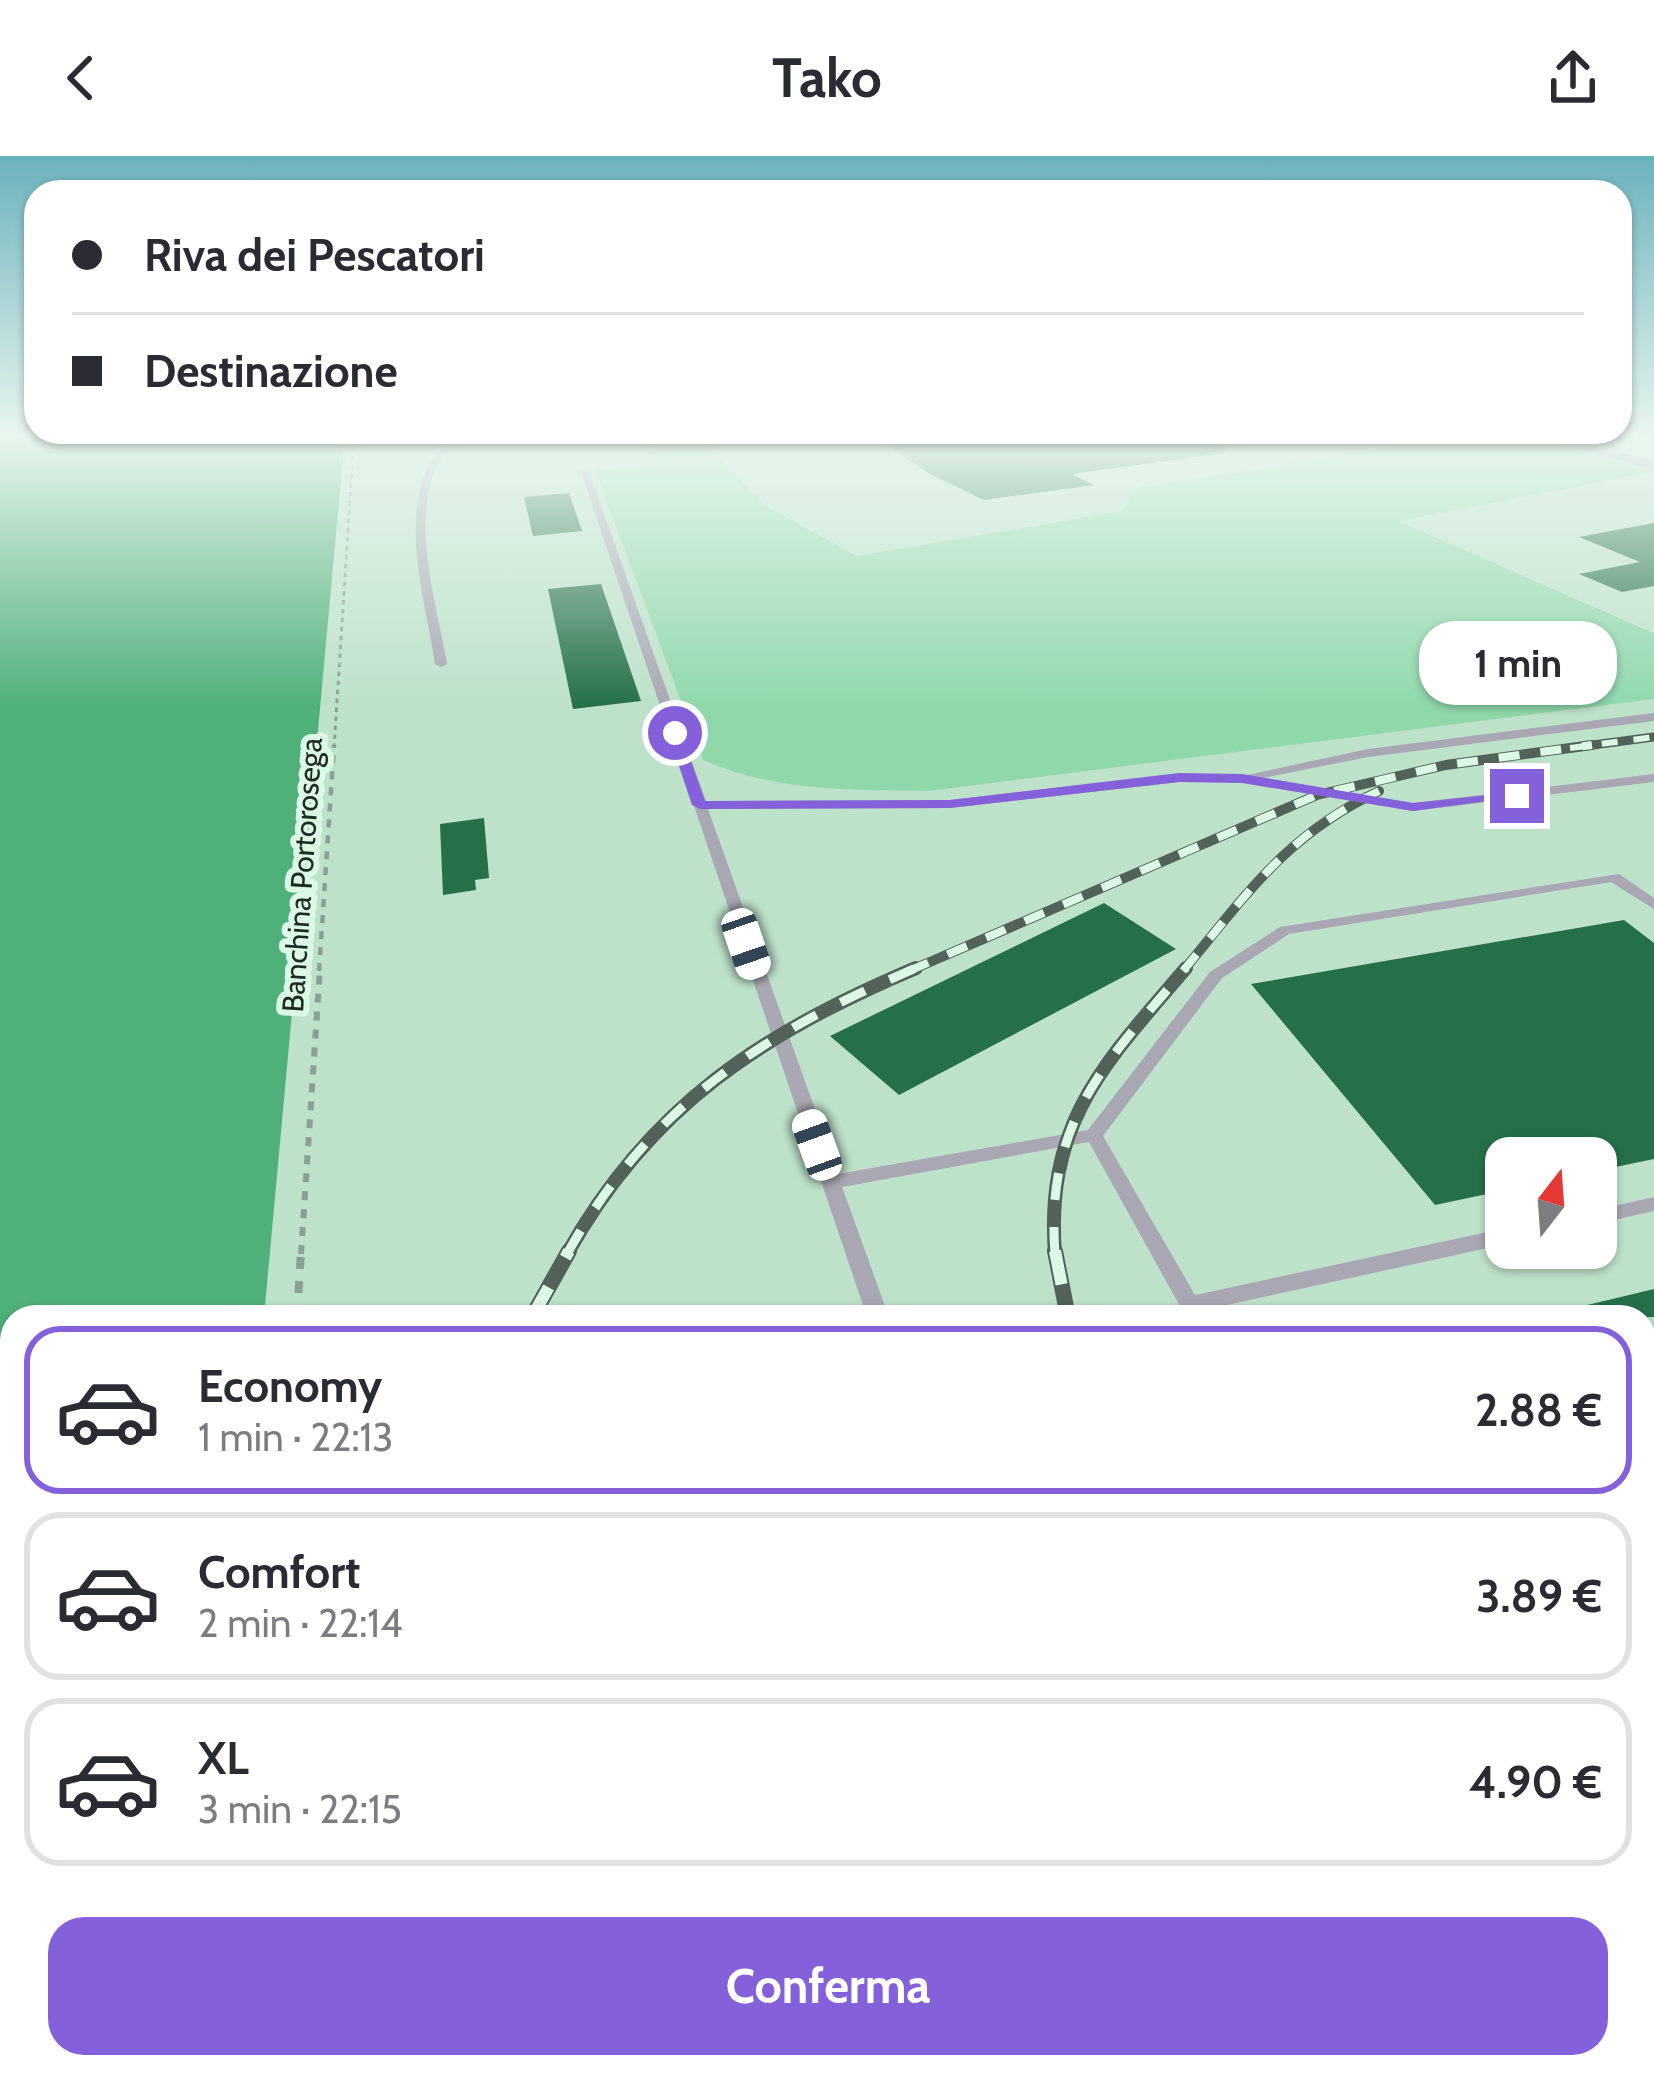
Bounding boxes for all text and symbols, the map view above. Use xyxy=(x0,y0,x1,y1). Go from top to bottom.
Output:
icon: back xyxy=(48,45,114,111)
text: Tako xyxy=(772,45,882,111)
icon: share xyxy=(1540,45,1606,111)
text: Riva dei Pescatori xyxy=(144,228,485,282)
text: Destinazione xyxy=(144,344,398,398)
callout: 1 min xyxy=(1418,622,1616,706)
text: 1 min xyxy=(1474,639,1562,687)
route start xyxy=(648,706,702,760)
street label: Banchina Portorosega xyxy=(274,736,330,1014)
route end xyxy=(1490,769,1544,823)
car xyxy=(717,904,775,984)
car xyxy=(788,1105,846,1185)
north arrow xyxy=(1485,1137,1617,1269)
map controls xyxy=(1485,1137,1617,1269)
icon: car xyxy=(54,1356,162,1464)
text: Economy xyxy=(198,1359,382,1413)
text: 2.88 € xyxy=(1475,1383,1602,1437)
text: 1 min · 22:13 xyxy=(198,1413,393,1461)
icon: car xyxy=(54,1542,162,1650)
text: Comfort xyxy=(198,1545,361,1599)
text: 3.89 € xyxy=(1476,1569,1602,1623)
text: 2 min · 22:14 xyxy=(198,1599,403,1647)
icon: car xyxy=(54,1728,162,1836)
text: XL xyxy=(198,1731,249,1785)
text: 4.90 € xyxy=(1469,1755,1602,1809)
text: 3 min · 22:15 xyxy=(198,1785,402,1833)
button: Conferma xyxy=(48,1917,1608,2055)

